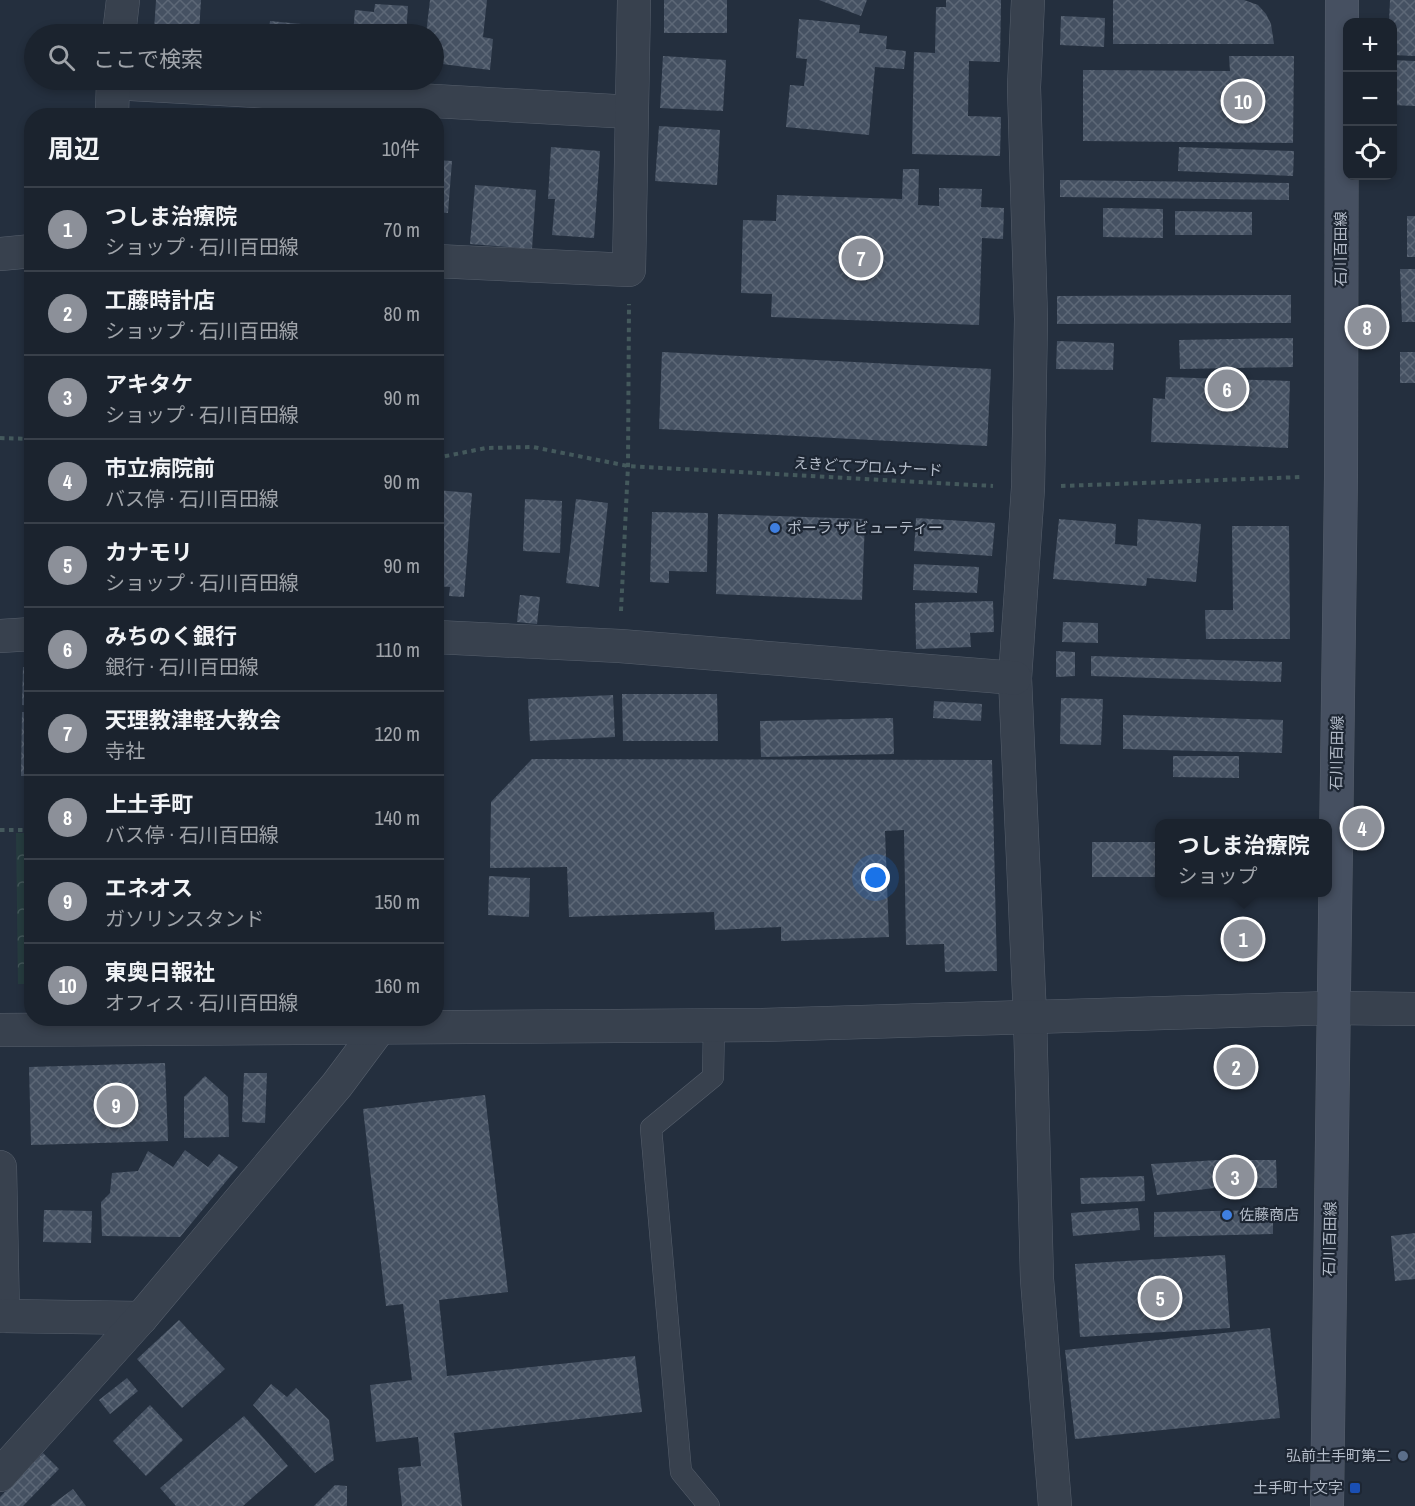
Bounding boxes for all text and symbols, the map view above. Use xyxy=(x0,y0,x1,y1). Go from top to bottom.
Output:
map controls xyxy=(1343,18,1397,180)
button: + xyxy=(1343,18,1397,72)
search box xyxy=(24,24,444,90)
icon: search xyxy=(45,41,78,74)
text: ここで検索 xyxy=(93,44,203,74)
button: − xyxy=(1343,72,1397,126)
pin: 10 xyxy=(1224,78,1262,124)
button: locate xyxy=(1343,126,1397,180)
text: 周辺 xyxy=(48,131,100,166)
text: 10件 xyxy=(382,135,420,162)
text: つしま治療院 xyxy=(105,201,237,231)
street label: 石川百田線 xyxy=(1330,211,1351,287)
text: 1 xyxy=(63,216,72,243)
text: 70 m xyxy=(384,216,420,243)
text: ショップ · 石川百田線 xyxy=(105,233,299,260)
pin: 7 xyxy=(842,236,880,280)
text: 工藤時計店 xyxy=(105,285,215,315)
text: 2 xyxy=(63,300,72,327)
text: 80 m xyxy=(384,300,420,327)
pin: 8 xyxy=(1348,304,1386,350)
text: ショップ · 石川百田線 xyxy=(105,317,299,344)
pin: 6 xyxy=(1208,366,1246,412)
text: アキタケ xyxy=(105,369,193,399)
text: 3 xyxy=(63,384,72,411)
text: 90 m xyxy=(384,384,420,411)
text: ショップ · 石川百田線 xyxy=(105,401,299,428)
street label: えきどてプロムナード xyxy=(793,452,943,481)
text: 市立病院前 xyxy=(105,453,215,483)
text: 4 xyxy=(63,468,72,495)
text: 90 m xyxy=(384,468,420,495)
text: バス停 · 石川百田線 xyxy=(105,485,279,512)
place label: ポーラ ザ ビューティー xyxy=(787,517,943,538)
marker: ポーラ ザ ビューティー xyxy=(768,521,782,535)
text: カナモリ xyxy=(105,537,193,567)
text: 5 xyxy=(63,552,72,579)
text: 90 m xyxy=(384,552,420,579)
text: ショップ · 石川百田線 xyxy=(105,569,299,596)
text: みちのく銀行 xyxy=(105,621,237,651)
text: 6 xyxy=(63,636,72,663)
text: 110 m xyxy=(376,636,420,663)
text: 銀行 · 石川百田線 xyxy=(105,653,259,680)
text: 天理教津軽大教会 xyxy=(105,705,281,735)
street label: 石川百田線 xyxy=(1325,715,1348,791)
text: 7 xyxy=(63,720,72,747)
text: 120 m xyxy=(374,720,420,747)
text: 寺社 xyxy=(105,737,145,764)
text: 上土手町 xyxy=(105,789,193,819)
text: 8 xyxy=(63,804,72,831)
text: 140 m xyxy=(374,804,420,831)
pin: 4 xyxy=(1342,806,1382,850)
popup xyxy=(1155,819,1332,897)
text: バス停 · 石川百田線 xyxy=(105,821,279,848)
text: つしま治療院 xyxy=(1177,830,1310,860)
text: ショップ xyxy=(1177,862,1257,889)
your location xyxy=(861,863,890,892)
text: エネオス xyxy=(105,873,193,903)
text: 9 xyxy=(63,888,72,915)
text: 150 m xyxy=(374,888,420,915)
text: ガソリンスタンド xyxy=(105,905,265,932)
pin: 1 xyxy=(1224,916,1262,962)
text: 東奥日報社 xyxy=(105,957,215,987)
text: 10 xyxy=(58,972,77,999)
text: 160 m xyxy=(374,972,420,999)
text: オフィス · 石川百田線 xyxy=(105,989,298,1016)
pin: 2 xyxy=(1216,1044,1256,1090)
pin: 9 xyxy=(96,1082,136,1128)
pin: 3 xyxy=(1216,1154,1254,1200)
street label: 石川百田線 xyxy=(1318,1201,1341,1277)
place label: 佐藤商店 xyxy=(1239,1204,1299,1225)
marker: 佐藤商店 xyxy=(1220,1208,1234,1222)
pin: 5 xyxy=(1140,1276,1180,1320)
place label: 弘前土手町第二 xyxy=(1286,1445,1391,1466)
marker: 弘前土手町第二 xyxy=(1396,1449,1410,1463)
place label: 土手町十文字 xyxy=(1253,1477,1343,1498)
marker: 土手町十文字 xyxy=(1348,1481,1362,1495)

